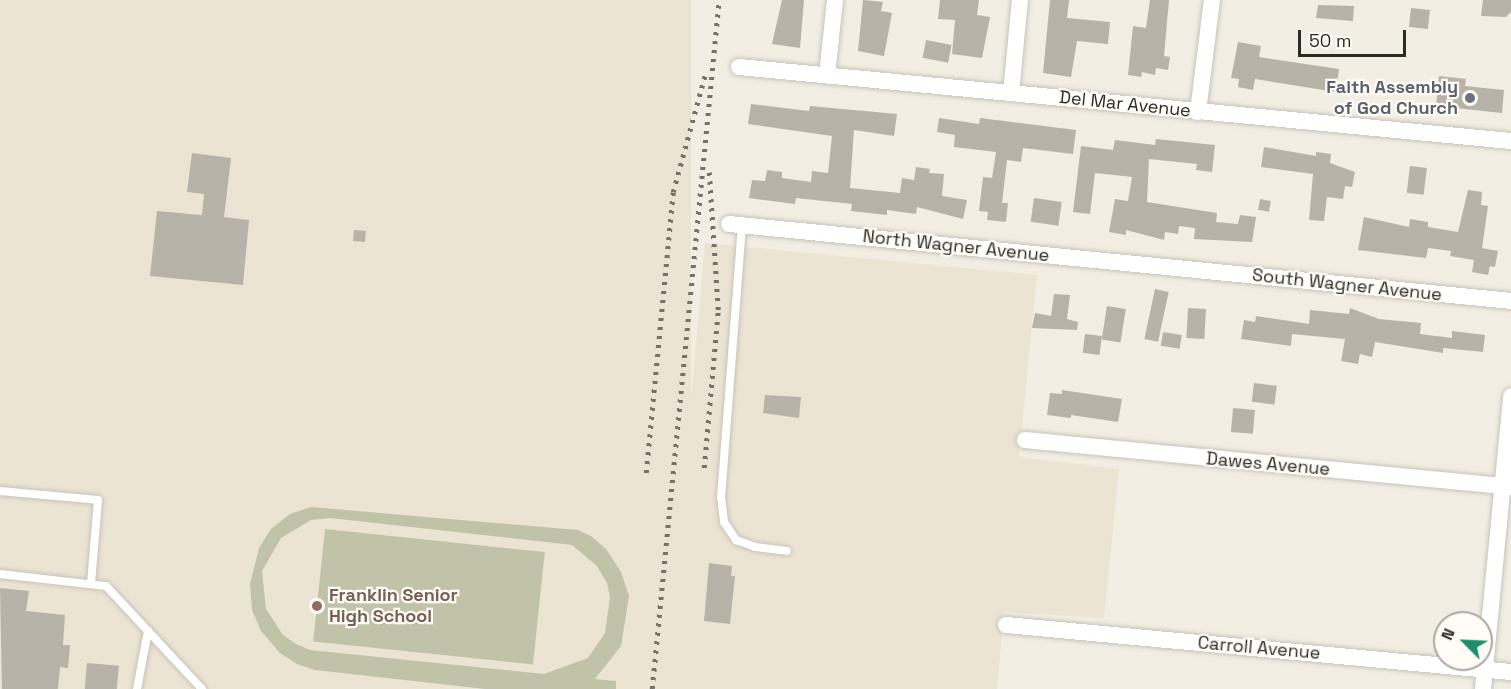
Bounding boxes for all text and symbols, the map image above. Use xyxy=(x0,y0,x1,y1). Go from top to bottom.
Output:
scale bar xyxy=(1301,18,1409,56)
text: 50 m xyxy=(1309,29,1351,52)
place label: Faith Assembly of God Church xyxy=(1326,77,1458,119)
street label: Del Mar Avenue xyxy=(1058,86,1192,122)
marker: Faith Assembly of God Church xyxy=(1463,91,1477,105)
street label: North Wagner Avenue xyxy=(862,225,1050,267)
street label: South Wagner Avenue xyxy=(1251,264,1443,306)
street label: Dawes Avenue xyxy=(1205,448,1331,480)
place label: Franklin Senior High School xyxy=(329,585,458,628)
marker: Franklin Senior High School xyxy=(310,599,324,613)
north arrow xyxy=(1433,611,1493,671)
text: N xyxy=(1436,625,1460,643)
street label: Carroll Avenue xyxy=(1197,632,1321,664)

